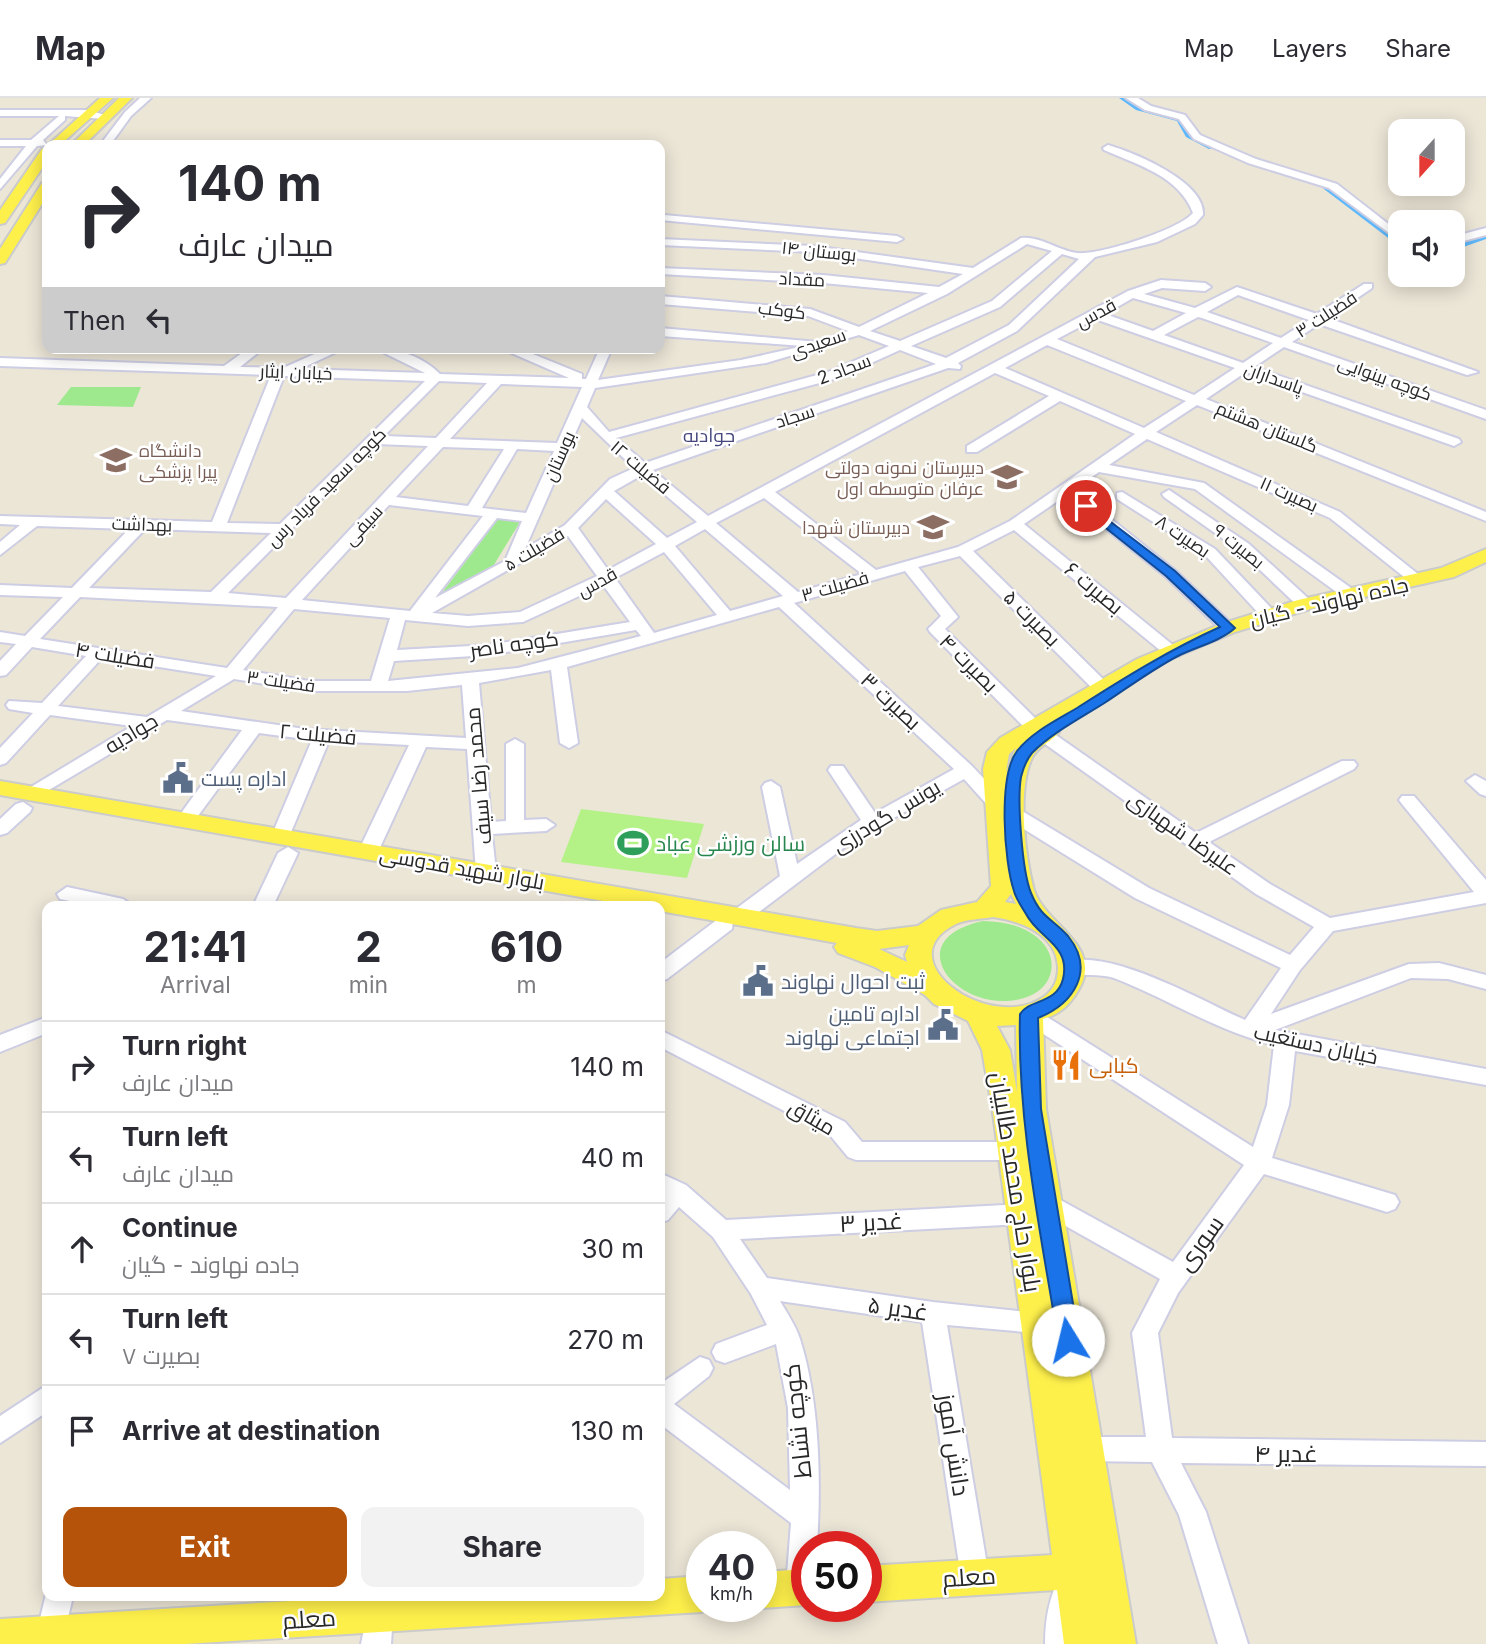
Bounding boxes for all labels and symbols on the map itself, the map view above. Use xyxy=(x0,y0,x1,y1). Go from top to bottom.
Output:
north arrow xyxy=(1388,119,1465,196)
street label: بوستان ۱۴ xyxy=(780,237,858,266)
street label: مقداد xyxy=(778,267,826,291)
street label: فضیلت ۳ xyxy=(1291,286,1361,342)
street label: قدس xyxy=(1072,294,1120,333)
street label: کوکب xyxy=(757,297,807,324)
street label: سعیدی xyxy=(787,324,849,363)
street label: سجاد 2 xyxy=(814,349,874,389)
street label: کوچه بینوایی xyxy=(1334,351,1435,407)
street label: پاسداران xyxy=(1241,358,1306,400)
street label: خیابان ایثار xyxy=(258,360,333,385)
street label: گلستان هشتم xyxy=(1212,397,1321,459)
street label: سجاد xyxy=(773,400,817,432)
street label: کوچه سعید فریاد رس xyxy=(262,423,391,552)
district label: جوادیه xyxy=(683,424,735,447)
street label: بوستان xyxy=(539,428,580,485)
street label: فضیلت ۱۲ xyxy=(607,436,675,498)
place label: دانشگاه پیرا پزشکی xyxy=(139,440,217,484)
school or university icon: دانشگاه پیرا پزشکی xyxy=(99,443,133,477)
place label: دبیرستان نمونه دولتی عرفان متوسطه اول xyxy=(825,457,984,500)
school or university icon: دبیرستان نمونه دولتی عرفان متوسطه اول xyxy=(990,460,1024,494)
street label: بصیرت ۱۱ xyxy=(1256,472,1321,517)
pin xyxy=(1056,476,1116,536)
street label: سیفی xyxy=(339,500,388,550)
school or university icon: دبیرستان شهدا xyxy=(916,510,950,544)
street label: بصیرت ۸ xyxy=(1151,510,1214,563)
street label: بهداشت xyxy=(111,512,173,537)
place label: دبیرستان شهدا xyxy=(802,517,910,539)
street label: بصیرت ۹ xyxy=(1209,519,1269,574)
street label: فضیلت ۵ xyxy=(500,523,568,575)
street label: بصیرت ۶ xyxy=(1060,556,1128,620)
street label: قدس xyxy=(573,563,621,602)
street label: فضیلت ۳ xyxy=(799,566,871,606)
street label: جاده نهاوند - گیان xyxy=(1247,572,1411,633)
street label: بصیرت ۵ xyxy=(998,584,1066,652)
street label: کوچه ناصر xyxy=(467,625,560,665)
street label: بصیرت ۴ xyxy=(935,629,1003,697)
street label: فضیلت ۴ xyxy=(73,636,157,674)
street label: فضیلت ۳ xyxy=(245,666,317,696)
street label: بصیرت ۳ xyxy=(856,667,926,735)
street label: محمد رضا سیف xyxy=(460,706,496,846)
street label: جوادیه xyxy=(100,708,162,758)
street label: فضیلت ۲ xyxy=(278,718,358,750)
public building icon: اداره پست xyxy=(161,761,195,795)
place label: اداره پست xyxy=(201,766,287,793)
street label: یونس گودرزی xyxy=(827,774,945,859)
street label: علیرضا شهبازی xyxy=(1123,786,1243,881)
sports icon: سالن ورزشی عباد xyxy=(616,826,650,860)
place label: سالن ورزشی عباد xyxy=(656,831,805,857)
street label: بلوار شهید قدوسی xyxy=(377,841,546,896)
public building icon: ثبت احوال نهاوند xyxy=(741,964,775,998)
place label: ثبت احوال نهاوند xyxy=(781,969,925,995)
place label: اداره تامین اجتماعی نهاوند xyxy=(785,1001,920,1051)
public building icon: اداره تامین اجتماعی نهاوند xyxy=(926,1008,960,1042)
street label: خیابان دستغیب xyxy=(1252,1019,1380,1070)
restaurant icon: کبابی xyxy=(1049,1048,1083,1082)
place label: کبابی xyxy=(1089,1053,1139,1079)
street label: بلوار حاج محمد طالبیان xyxy=(982,1070,1048,1295)
street label: میثاق xyxy=(784,1094,840,1141)
street label: غدیر ۳ xyxy=(838,1206,904,1238)
street label: سوری xyxy=(1170,1210,1230,1276)
street label: غدیر ۵ xyxy=(866,1289,930,1327)
position arrow xyxy=(1031,1303,1105,1377)
street label: کوچه نشاط xyxy=(777,1362,819,1480)
street label: دانش آموز xyxy=(931,1390,976,1498)
street label: غدیر ۴ xyxy=(1254,1439,1318,1468)
speed limit sign: 50 xyxy=(791,1531,882,1622)
street label: معلم xyxy=(941,1561,997,1595)
street label: معلم xyxy=(281,1603,337,1637)

